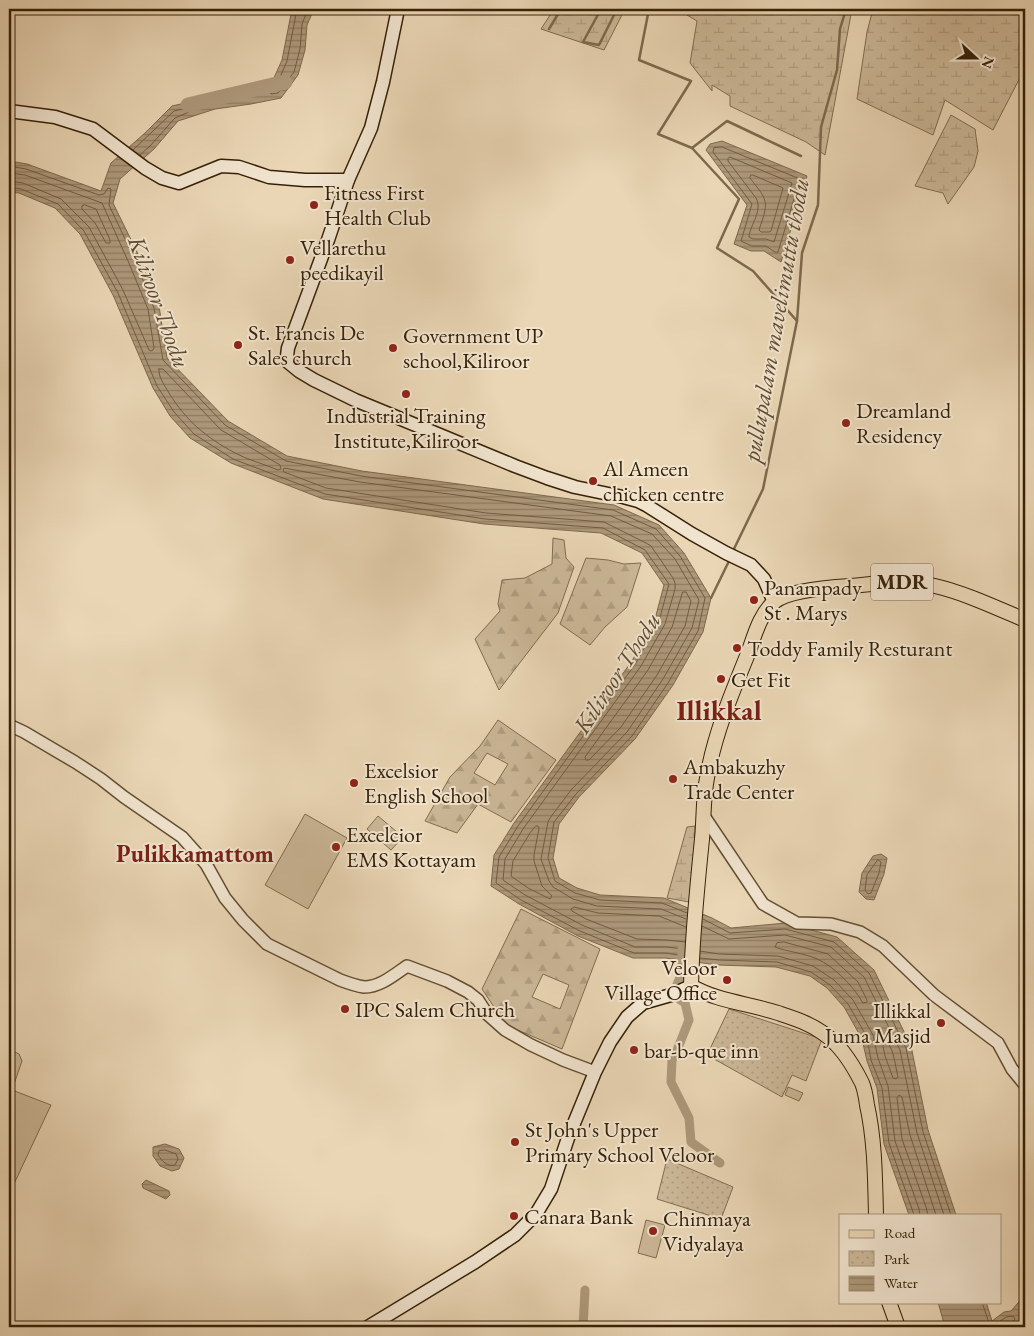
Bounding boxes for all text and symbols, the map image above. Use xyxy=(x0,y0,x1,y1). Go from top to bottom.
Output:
north arrow xyxy=(952,32,1002,82)
text: N xyxy=(977,54,999,72)
water label: pullupalam mavelimuttu thodu xyxy=(735,176,816,467)
place label: Fitness First Health Club xyxy=(324,178,431,232)
marker: Fitness First Health Club xyxy=(308,199,320,211)
water label: Kiliroor Thodu xyxy=(121,231,198,372)
place label: Vellarethu peedikayil xyxy=(300,233,387,287)
marker: Vellarethu peedikayil xyxy=(284,254,296,266)
place label: St. Francis De Sales church xyxy=(248,318,365,372)
place label: Government UP school,Kiliroor xyxy=(403,321,543,375)
marker: St. Francis De Sales church xyxy=(232,339,244,351)
marker: Government UP school,Kiliroor xyxy=(387,342,399,354)
marker: Industrial Training Institute,Kiliroor xyxy=(400,388,412,400)
place label: Dreamland Residency xyxy=(856,396,952,450)
place label: Industrial Training Institute,Kiliroor xyxy=(326,401,486,455)
marker: Dreamland Residency xyxy=(840,417,852,429)
place label: Al Ameen chicken centre xyxy=(602,454,725,508)
marker: Al Ameen chicken centre xyxy=(587,475,599,487)
road number: MDR xyxy=(871,564,933,600)
place label: Panampady St . Marys xyxy=(764,573,862,627)
marker: Panampady St . Marys xyxy=(748,594,760,606)
water label: Kiliroor Thodu xyxy=(565,606,667,740)
place label: Toddy Family Resturant xyxy=(747,634,952,663)
marker: Toddy Family Resturant xyxy=(731,642,743,654)
place label: Get Fit xyxy=(731,665,791,694)
marker: Get Fit xyxy=(715,673,727,685)
district label: Illikkal xyxy=(676,692,762,728)
place label: Ambakuzhy Trade Center xyxy=(682,752,795,806)
place label: Excelsior English School xyxy=(364,756,488,810)
marker: Ambakuzhy Trade Center xyxy=(667,773,679,785)
marker: Excelsior English School xyxy=(348,777,360,789)
place label: Excelcior EMS Kottayam xyxy=(346,820,476,874)
district label: Pulikkamattom xyxy=(116,838,274,869)
marker: Excelcior EMS Kottayam xyxy=(330,841,342,853)
place label: Veloor Village Office xyxy=(604,953,718,1007)
marker: Veloor Village Office xyxy=(721,974,733,986)
place label: IPC Salem Church xyxy=(355,995,515,1024)
place label: Illikkal Juma Masjid xyxy=(823,996,932,1050)
marker: IPC Salem Church xyxy=(339,1003,351,1015)
marker: Illikkal Juma Masjid xyxy=(935,1017,947,1029)
place label: bar-b-que inn xyxy=(644,1036,759,1065)
marker: bar-b-que inn xyxy=(628,1044,640,1056)
place label: St John's Upper Primary School Veloor xyxy=(525,1115,715,1169)
marker: St John's Upper Primary School Veloor xyxy=(509,1136,521,1148)
place label: Canara Bank xyxy=(524,1202,634,1231)
place label: Chinmaya Vidyalaya xyxy=(663,1204,751,1258)
marker: Canara Bank xyxy=(508,1210,520,1222)
legend xyxy=(839,1214,1002,1304)
text: Road xyxy=(884,1223,916,1242)
marker: Chinmaya Vidyalaya xyxy=(647,1225,659,1237)
text: Park xyxy=(884,1249,911,1268)
text: Water xyxy=(884,1273,918,1292)

